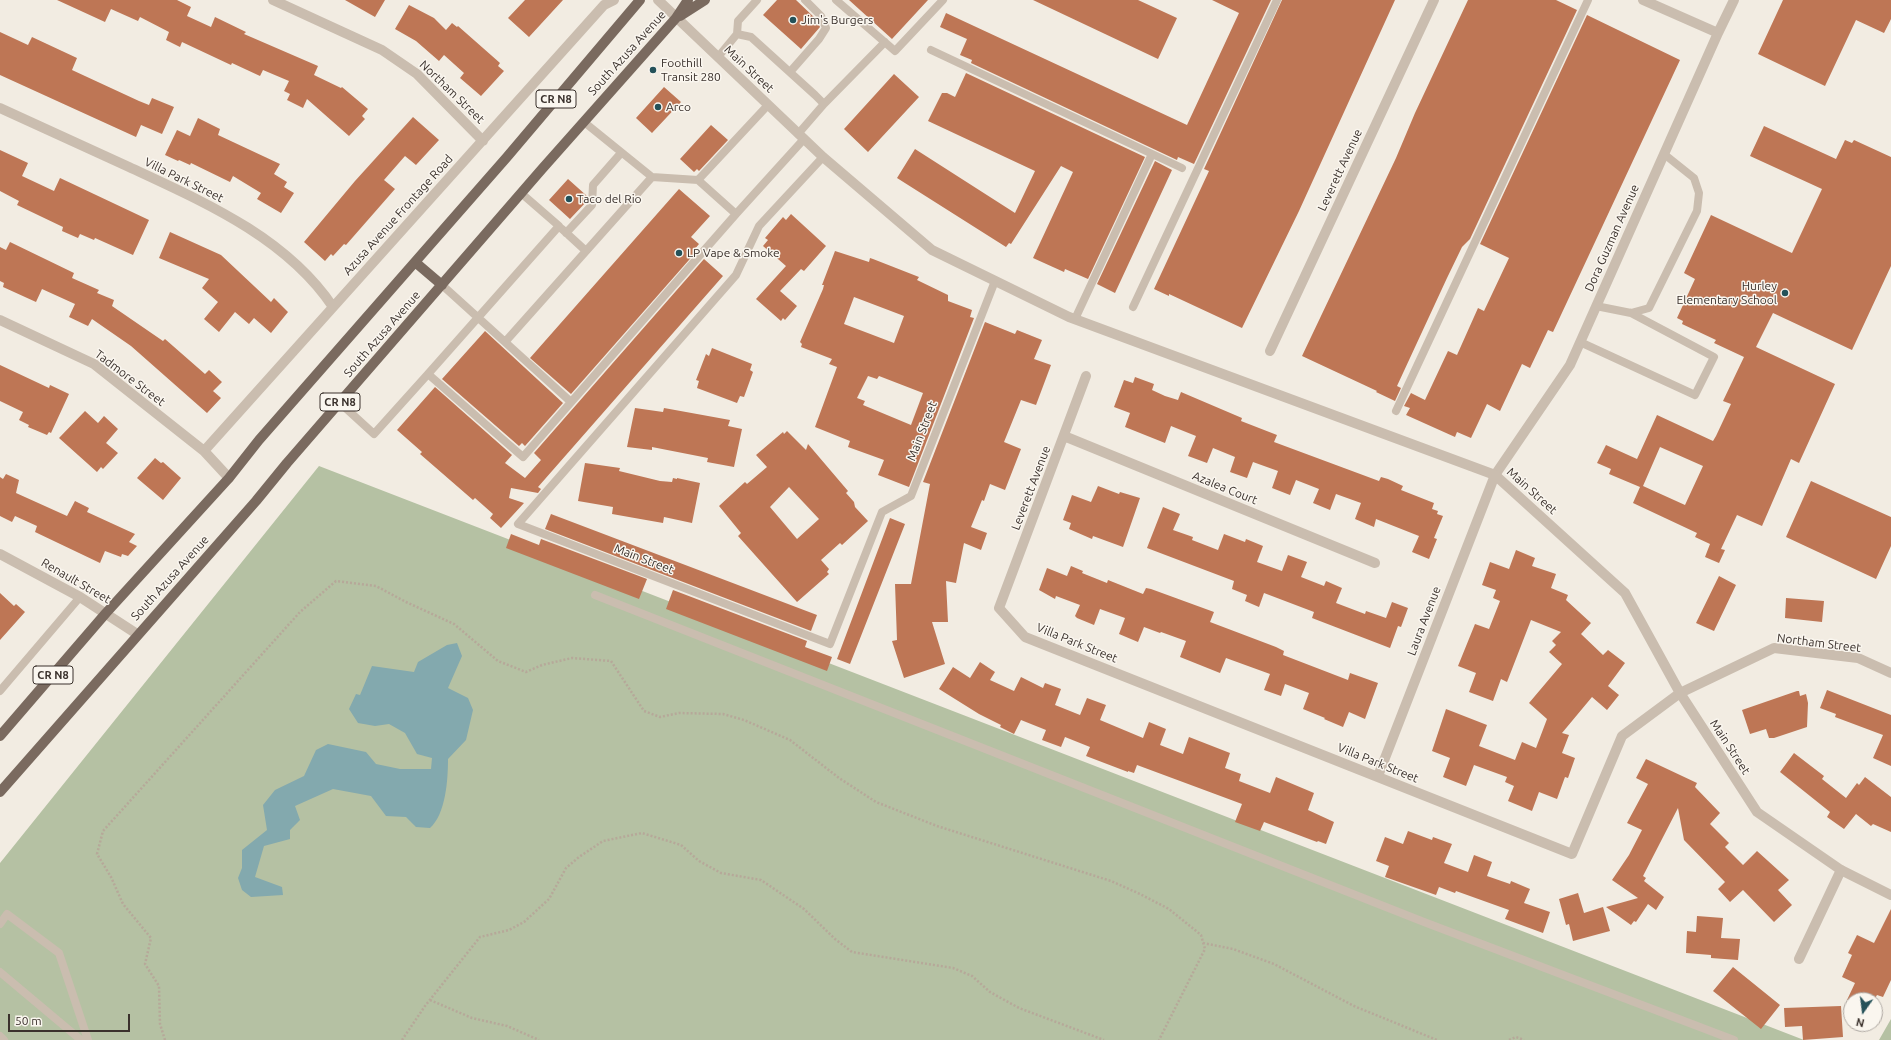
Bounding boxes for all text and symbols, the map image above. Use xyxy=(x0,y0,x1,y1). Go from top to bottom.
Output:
street label: South Azusa Avenue xyxy=(585,8,669,98)
place label: Jim's Burgers xyxy=(801,13,873,27)
marker: Jim's Burgers xyxy=(788,15,798,25)
street label: Main Street xyxy=(721,42,777,96)
place label: Foothill Transit 280 xyxy=(661,56,721,84)
street label: Northam Street xyxy=(417,57,487,127)
marker: Foothill Transit 280 xyxy=(648,65,658,75)
road number: CR N8 xyxy=(536,90,576,108)
place label: Arco xyxy=(666,100,691,114)
marker: Arco xyxy=(653,102,663,112)
street label: Leverett Avenue xyxy=(1315,127,1365,213)
street label: Azusa Avenue Frontage Road xyxy=(340,152,456,278)
street label: Villa Park Street xyxy=(142,155,226,205)
street label: Dora Guzman Avenue xyxy=(1582,182,1642,294)
place label: Taco del Rio xyxy=(577,192,642,206)
marker: Taco del Rio xyxy=(564,194,574,204)
place label: LP Vape & Smoke xyxy=(687,246,780,260)
marker: LP Vape & Smoke xyxy=(674,248,684,258)
place label: Hurley Elementary School xyxy=(1677,279,1777,307)
street label: South Azusa Avenue xyxy=(341,288,423,380)
marker: Hurley Elementary School xyxy=(1780,288,1790,298)
street label: Tadmore Street xyxy=(92,347,168,409)
road number: CR N8 xyxy=(320,393,360,411)
street label: Main Street xyxy=(904,399,940,463)
street label: Leverett Avenue xyxy=(1008,444,1054,532)
street label: Main Street xyxy=(1504,465,1560,517)
street label: Azalea Court xyxy=(1190,468,1260,508)
street label: South Azusa Avenue xyxy=(128,533,212,623)
street label: Main Street xyxy=(612,541,676,577)
street label: Renault Street xyxy=(39,555,113,607)
street label: Laura Avenue xyxy=(1404,584,1444,658)
street label: Villa Park Street xyxy=(1034,620,1120,666)
street label: Northam Street xyxy=(1776,631,1862,655)
road number: CR N8 xyxy=(33,666,73,684)
street label: Main Street xyxy=(1707,717,1753,777)
street label: Villa Park Street xyxy=(1335,740,1421,786)
north arrow xyxy=(1843,992,1883,1032)
scale bar xyxy=(10,1006,132,1032)
text: 50 m xyxy=(15,1014,42,1027)
text: N xyxy=(1855,1016,1866,1029)

